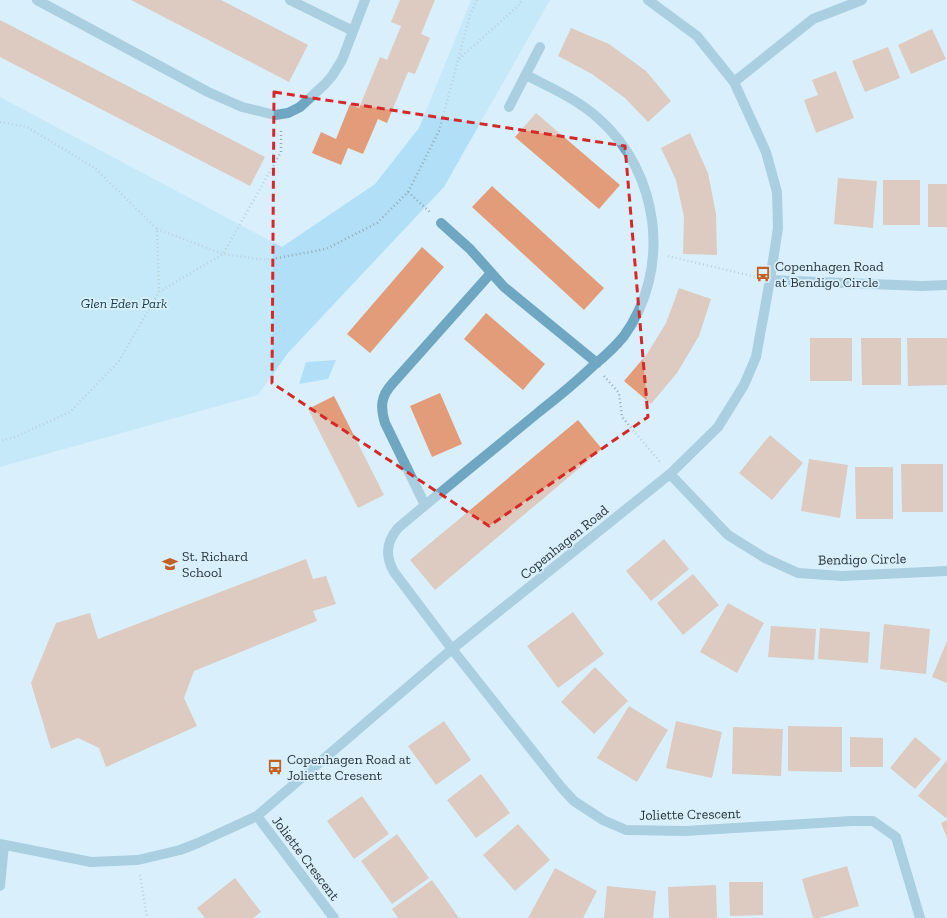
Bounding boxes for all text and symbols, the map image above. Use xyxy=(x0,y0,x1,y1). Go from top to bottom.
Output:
place label: Copenhagen Road at Bendigo Circle xyxy=(775,258,884,291)
bus stop icon: Copenhagen Road at Bendigo Circle xyxy=(754,265,772,283)
park label: Glen Eden Park xyxy=(81,295,167,312)
street label: Copenhagen Road xyxy=(517,501,612,583)
place label: St. Richard School xyxy=(182,548,248,581)
street label: Bendigo Circle xyxy=(818,550,907,569)
school or university icon: St. Richard School xyxy=(161,555,179,573)
place label: Copenhagen Road at Joliette Cresent xyxy=(287,751,412,784)
bus stop icon: Copenhagen Road at Joliette Cresent xyxy=(266,758,284,776)
street label: Joliette Crescent xyxy=(639,805,742,824)
street label: Joliette Crescent xyxy=(268,813,343,905)

